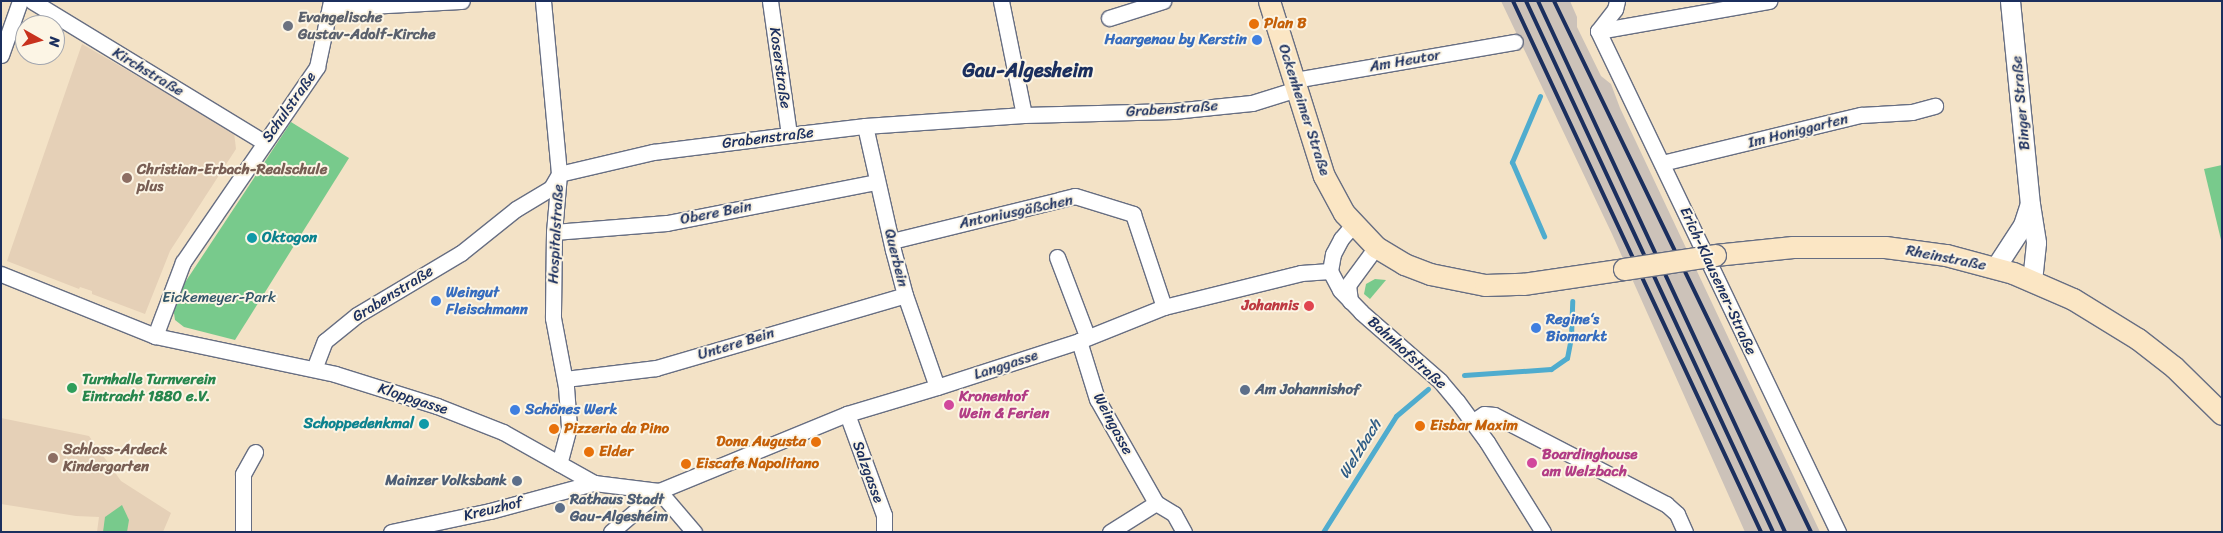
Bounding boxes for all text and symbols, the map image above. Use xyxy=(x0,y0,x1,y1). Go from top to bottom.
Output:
place label: Evangelische Gustav-Adolf-Kirche xyxy=(298,8,436,43)
north arrow xyxy=(15,15,65,65)
place label: Plan B xyxy=(1264,15,1306,33)
marker: Plan B xyxy=(1248,18,1260,30)
marker: Evangelische Gustav-Adolf-Kirche xyxy=(282,20,294,32)
street label: Koserstraße xyxy=(765,26,795,110)
place label: Haargenau by Kerstin xyxy=(1105,31,1247,49)
marker: Haargenau by Kerstin xyxy=(1251,34,1263,46)
text: N xyxy=(41,35,67,48)
street label: Ockenheimer Straße xyxy=(1274,42,1334,178)
street label: Kirchstraße xyxy=(109,44,187,100)
street label: Am Heutor xyxy=(1368,46,1442,76)
street label: Binger Straße xyxy=(2008,55,2034,151)
district label: Gau-Algesheim xyxy=(963,58,1093,82)
street label: Schulstraße xyxy=(258,68,320,146)
street label: Grabenstraße xyxy=(1125,97,1219,121)
street label: Im Honiggarten xyxy=(1746,110,1850,152)
street label: Grabenstraße xyxy=(721,123,815,153)
place label: Christian-Erbach-Realschule plus xyxy=(137,160,327,195)
marker: Christian-Erbach-Realschule plus xyxy=(121,172,133,184)
street label: Hospitalstraße xyxy=(544,184,568,284)
street label: Antoniusgäßchen xyxy=(957,191,1075,233)
street label: Obere Bein xyxy=(679,197,753,229)
street label: Erich-Klausener-Straße xyxy=(1676,204,1760,358)
street label: Querbein xyxy=(880,227,912,289)
place label: Oktogon xyxy=(262,229,317,247)
marker: Oktogon xyxy=(246,232,258,244)
street label: Rheinstraße xyxy=(1904,241,1988,275)
street label: Grabenstraße xyxy=(349,262,437,326)
place label: Weingut Fleischmann xyxy=(446,283,528,318)
park label: Eickemeyer-Park xyxy=(162,289,276,307)
marker: Weingut Fleischmann xyxy=(430,295,442,307)
place label: Johannis xyxy=(1242,297,1299,315)
marker: Johannis xyxy=(1303,300,1315,312)
place label: Regine‘s Biomarkt xyxy=(1546,310,1607,345)
street label: Bahnhofstraße xyxy=(1364,313,1450,393)
marker: Regine‘s Biomarkt xyxy=(1530,322,1542,334)
street label: Untere Bein xyxy=(695,324,777,364)
street label: Langgasse xyxy=(972,346,1040,384)
place label: Turnhalle Turnverein Eintracht 1880 e.V. xyxy=(82,370,216,405)
street label: Kloppgasse xyxy=(376,379,450,419)
place label: Am Johannishof xyxy=(1255,381,1360,399)
marker: Turnhalle Turnverein Eintracht 1880 e.V. xyxy=(66,382,78,394)
marker: Am Johannishof xyxy=(1239,384,1251,396)
place label: Kronenhof Wein & Ferien xyxy=(959,387,1049,422)
street label: Weingasse xyxy=(1089,390,1137,458)
marker: Kronenhof Wein & Ferien xyxy=(943,399,955,411)
place label: Schönes Werk xyxy=(525,401,617,419)
marker: Schönes Werk xyxy=(509,404,521,416)
place label: Schoppedenkmal xyxy=(303,415,414,433)
water label: Welzbach xyxy=(1334,416,1386,482)
place label: Eisbar Maxim xyxy=(1430,417,1518,435)
marker: Schoppedenkmal xyxy=(418,418,430,430)
place label: Pizzeria da Pino xyxy=(564,420,669,438)
marker: Eisbar Maxim xyxy=(1414,420,1426,432)
marker: Pizzeria da Pino xyxy=(548,423,560,435)
place label: Dona Augusta xyxy=(716,433,806,451)
marker: Dona Augusta xyxy=(810,436,822,448)
street label: Salzgasse xyxy=(849,439,887,505)
place label: Schloss-Ardeck Kindergarten xyxy=(63,440,167,475)
place label: Elder xyxy=(599,443,633,461)
place label: Boardinghouse am Welzbach xyxy=(1542,445,1637,480)
marker: Elder xyxy=(583,446,595,458)
marker: Schloss-Ardeck Kindergarten xyxy=(47,452,59,464)
place label: Eiscafe Napolitano xyxy=(696,455,819,473)
marker: Boardinghouse am Welzbach xyxy=(1526,457,1538,469)
marker: Eiscafe Napolitano xyxy=(680,458,692,470)
place label: Mainzer Volksbank xyxy=(385,472,507,490)
marker: Mainzer Volksbank xyxy=(511,475,523,487)
place label: Rathaus Stadt Gau-Algesheim xyxy=(570,490,668,525)
street label: Kreuzhof xyxy=(462,493,524,525)
marker: Rathaus Stadt Gau-Algesheim xyxy=(554,502,566,514)

